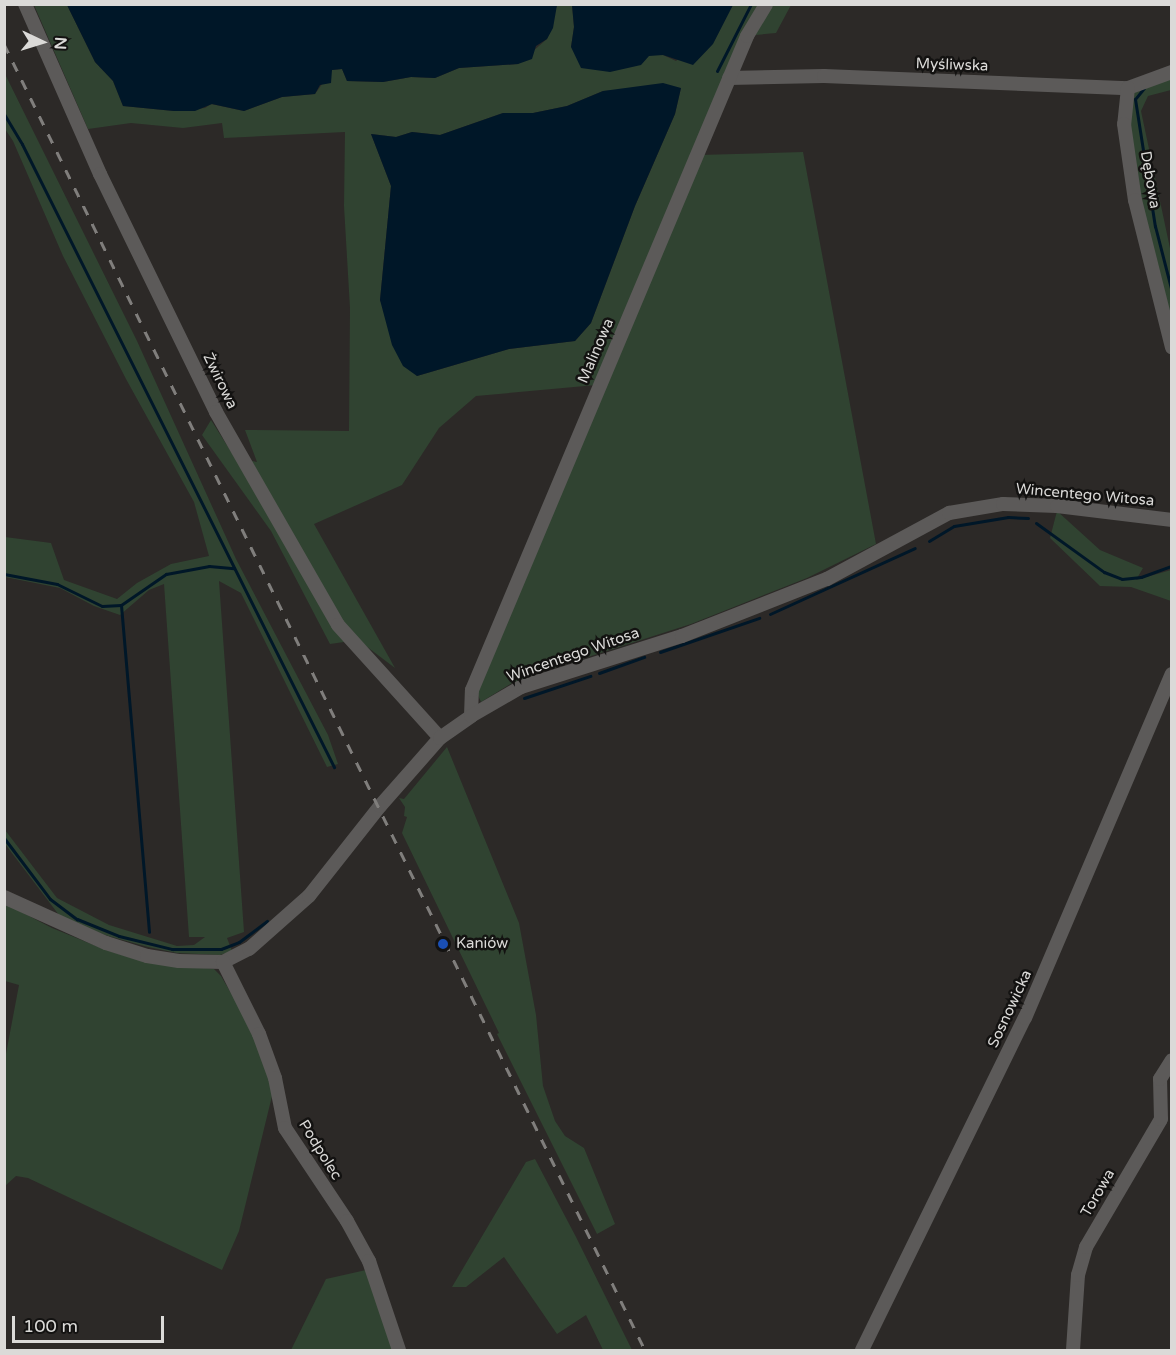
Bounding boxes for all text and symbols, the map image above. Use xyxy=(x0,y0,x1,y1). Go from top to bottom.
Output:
north arrow xyxy=(12,12,72,72)
text: N xyxy=(50,36,70,50)
street label: Myśliwska xyxy=(915,55,989,75)
street label: Dębowa xyxy=(1136,150,1164,210)
street label: Malinowa xyxy=(574,316,618,386)
street label: Żwirowa xyxy=(199,350,241,412)
street label: Wincentego Witosa xyxy=(1015,480,1155,510)
street label: Wincentego Witosa xyxy=(504,624,642,686)
marker: Kaniów xyxy=(434,935,452,953)
place label: Kaniów xyxy=(456,935,508,953)
street label: Sosnowicka xyxy=(984,967,1036,1051)
street label: Podpolec xyxy=(295,1117,345,1183)
street label: Torowa xyxy=(1077,1166,1119,1220)
scale bar xyxy=(15,1304,166,1342)
text: 100 m xyxy=(23,1315,78,1337)

